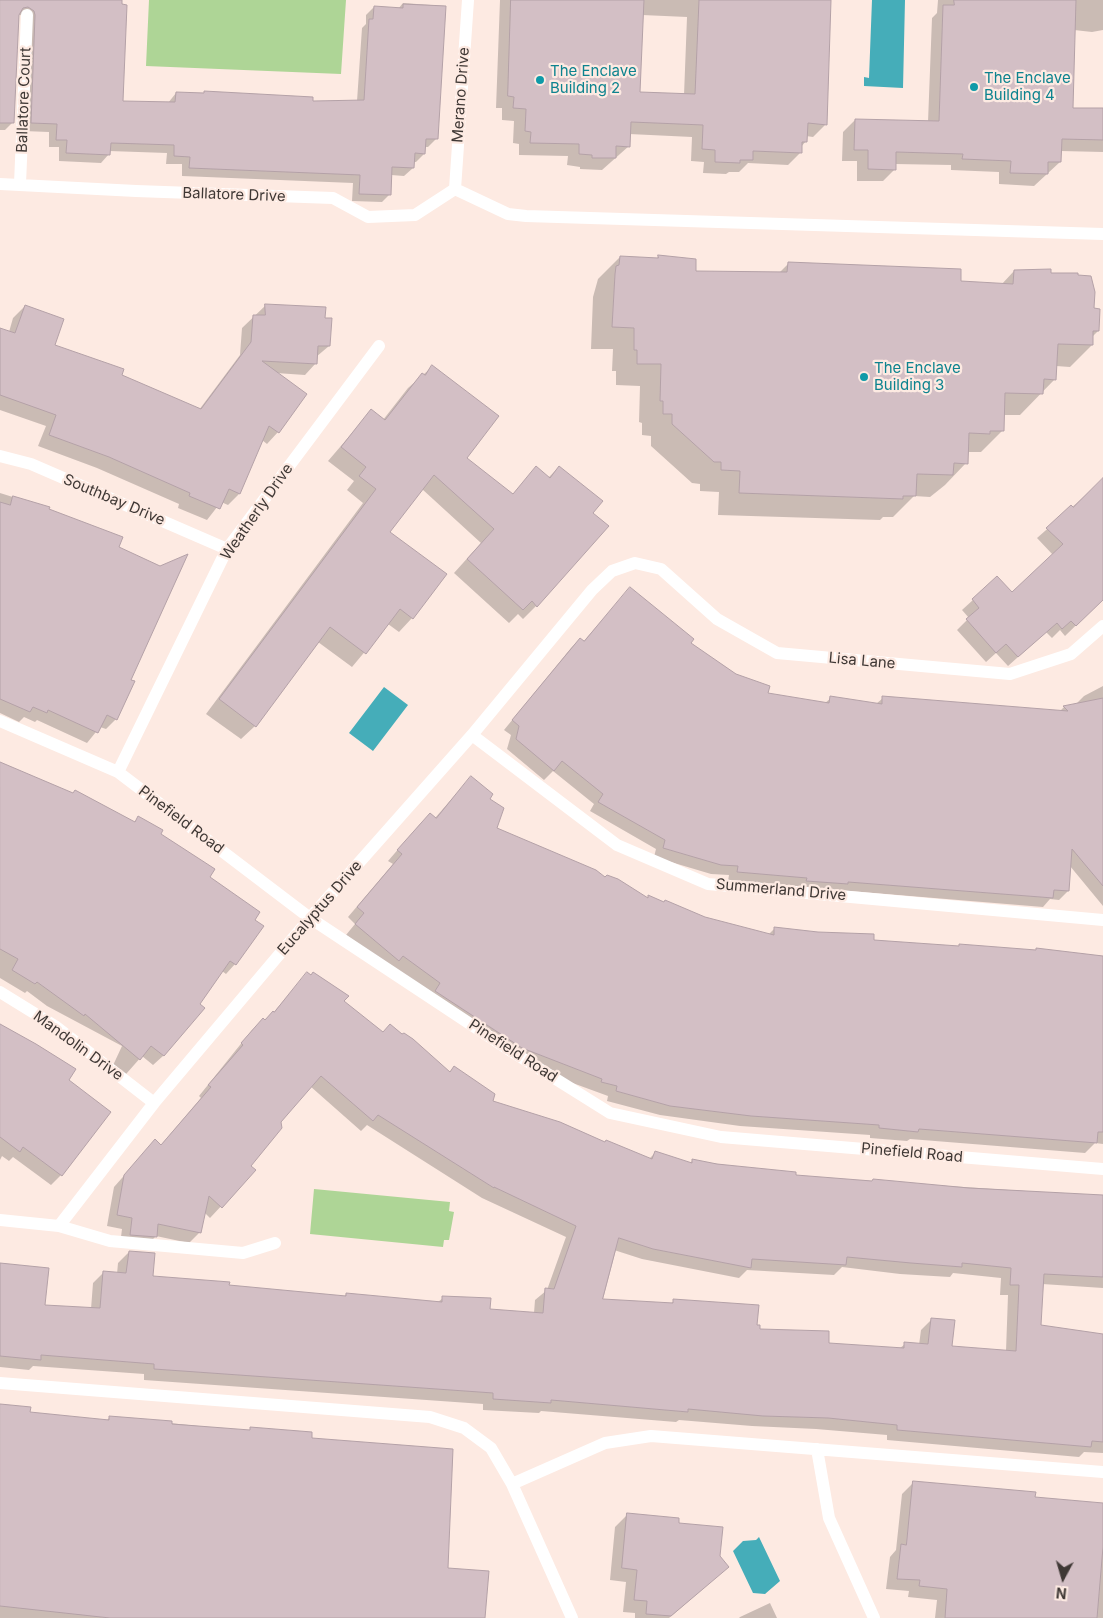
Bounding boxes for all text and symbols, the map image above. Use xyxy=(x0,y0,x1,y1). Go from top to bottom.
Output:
street label: Ballatore Court xyxy=(13,47,35,153)
street label: Merano Drive xyxy=(449,47,473,143)
place label: The Enclave Building 2 xyxy=(550,62,637,97)
place label: The Enclave Building 4 xyxy=(984,69,1071,104)
marker: The Enclave Building 2 xyxy=(534,74,546,86)
marker: The Enclave Building 4 xyxy=(968,81,980,93)
street label: Ballatore Drive xyxy=(182,184,286,206)
place label: The Enclave Building 3 xyxy=(874,359,961,394)
marker: The Enclave Building 3 xyxy=(858,371,870,383)
street label: Weatherly Drive xyxy=(217,460,297,564)
street label: Southbay Drive xyxy=(60,470,168,530)
street label: Lisa Lane xyxy=(828,649,896,673)
street label: Pinefield Road xyxy=(135,782,227,858)
street label: Eucalyptus Drive xyxy=(274,857,366,959)
street label: Summerland Drive xyxy=(715,875,847,905)
street label: Mandolin Drive xyxy=(30,1007,126,1085)
street label: Pinefield Road xyxy=(465,1016,561,1086)
street label: Pinefield Road xyxy=(860,1140,964,1166)
north arrow xyxy=(1038,1553,1088,1603)
text: N xyxy=(1055,1584,1068,1602)

